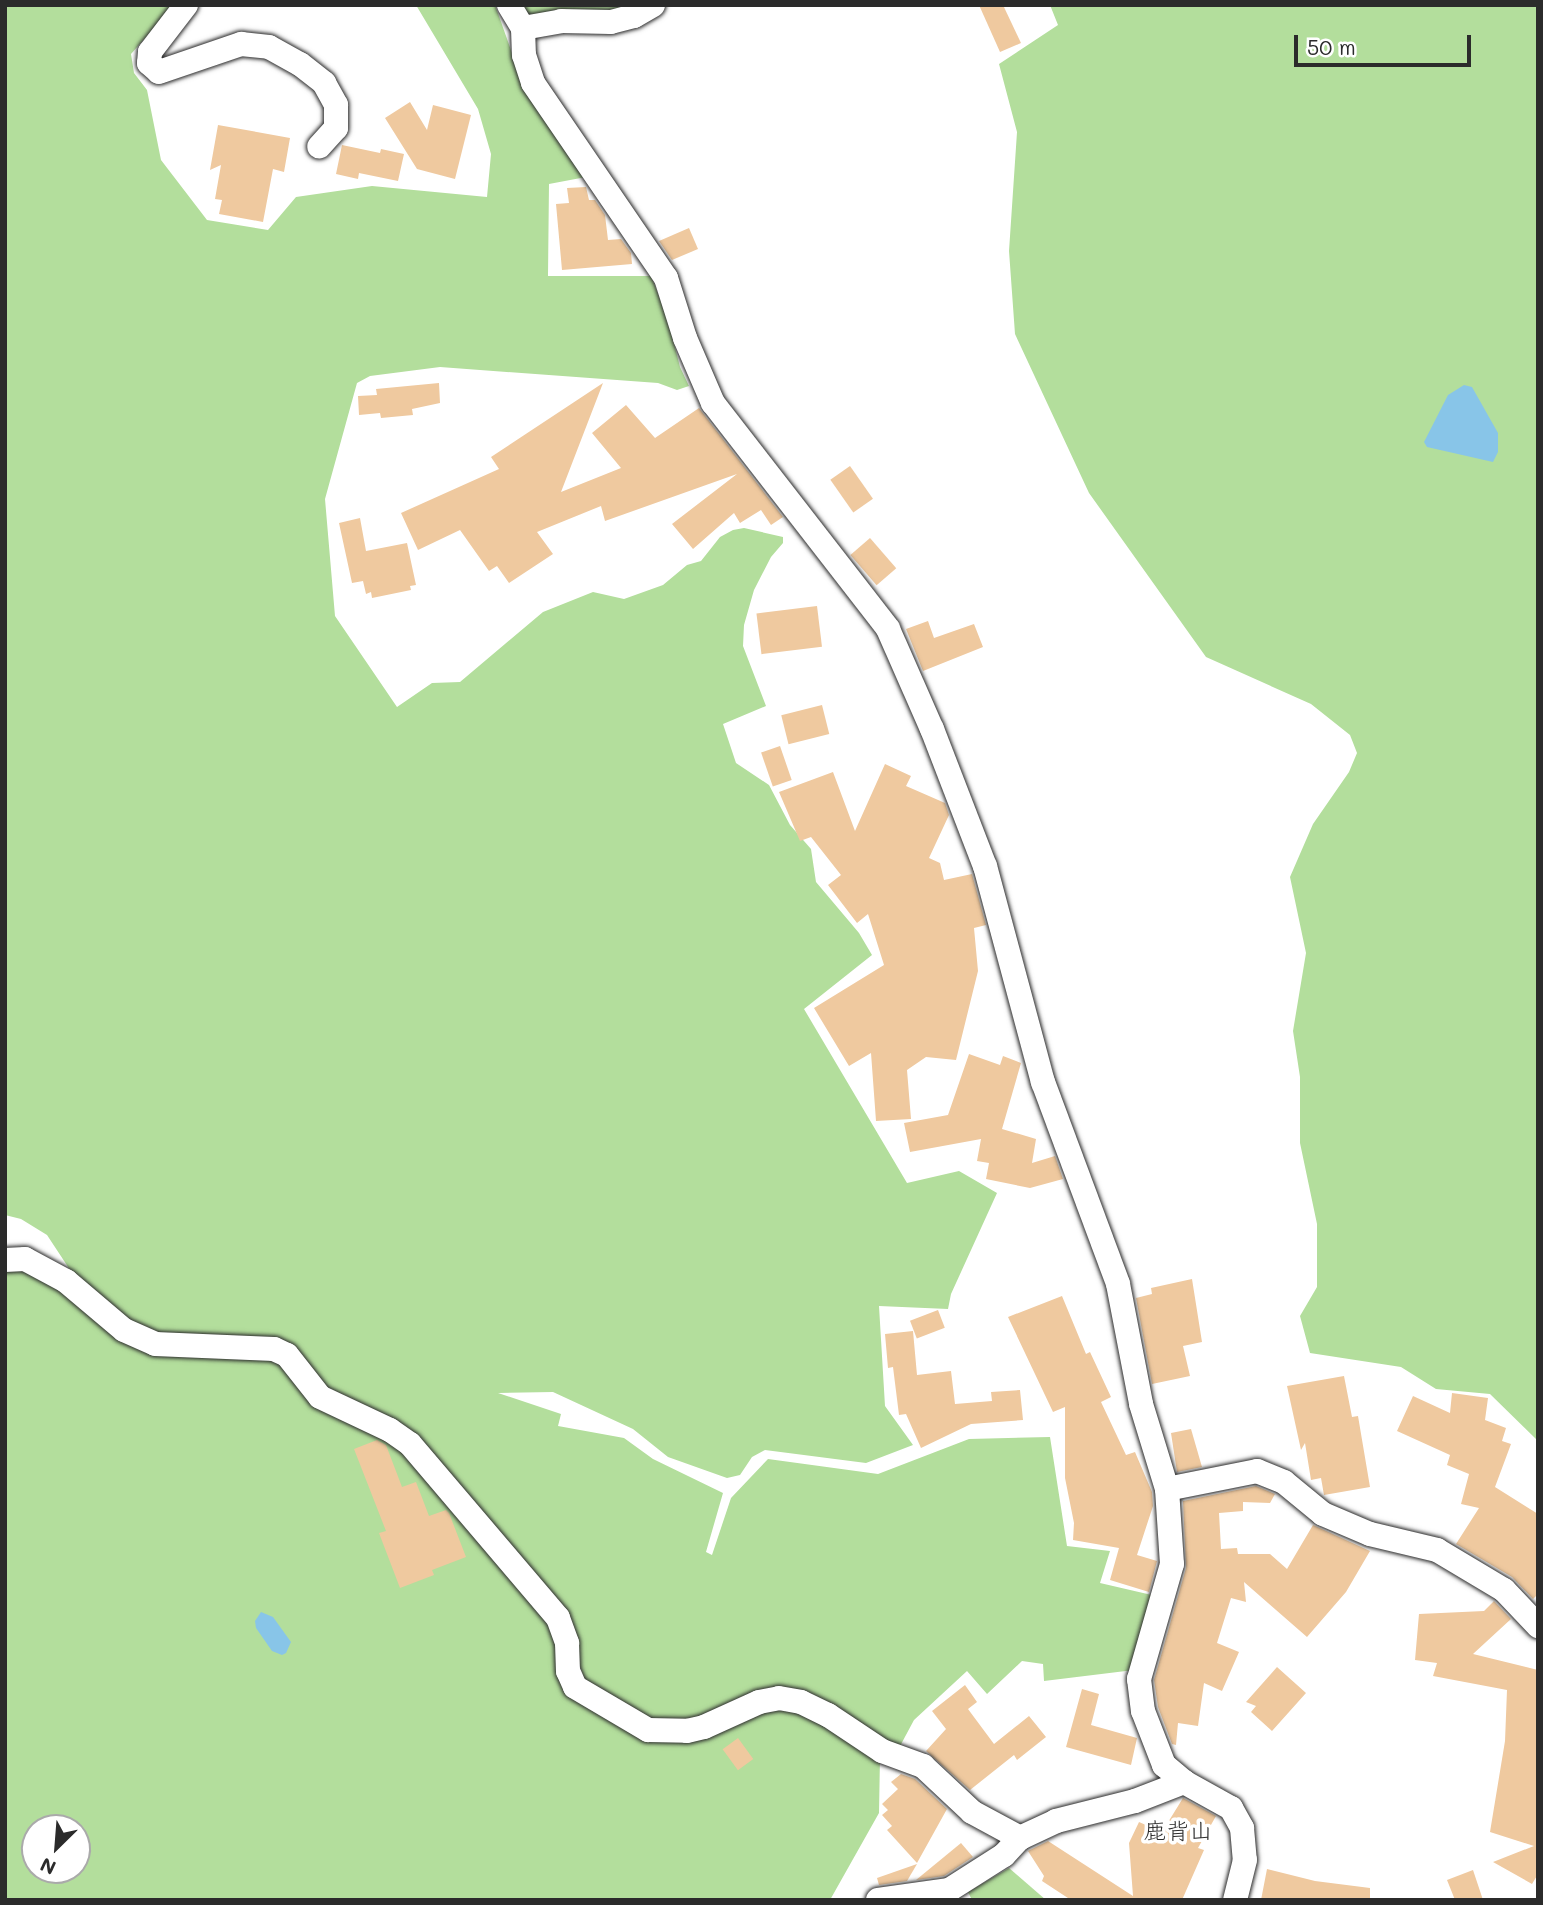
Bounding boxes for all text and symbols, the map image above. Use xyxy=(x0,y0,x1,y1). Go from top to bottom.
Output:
scale bar xyxy=(1298,21,1475,65)
text: 50 m xyxy=(1307,33,1356,60)
north arrow xyxy=(21,1814,91,1884)
district label: 鹿背山 xyxy=(1144,1816,1212,1844)
text: N xyxy=(36,1852,60,1881)

